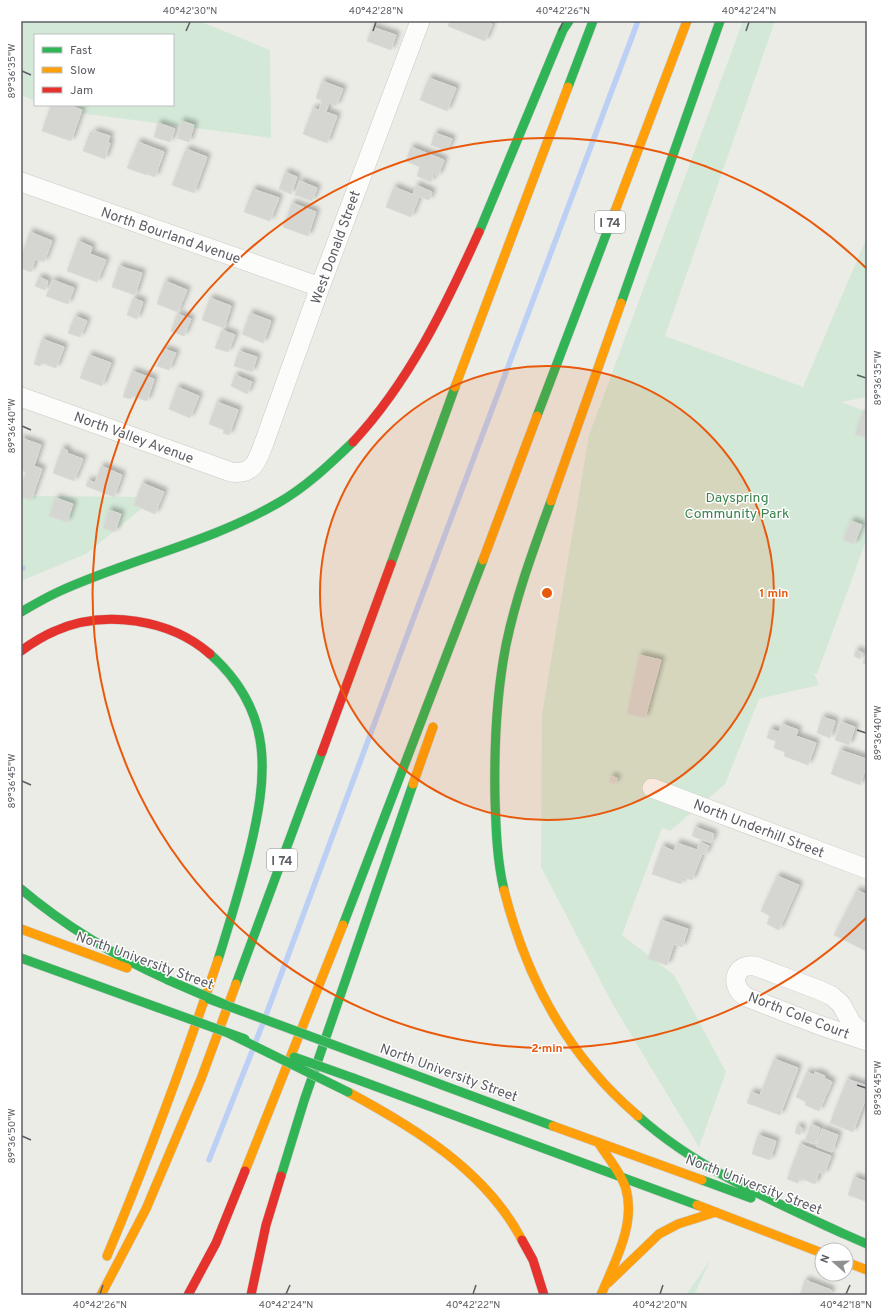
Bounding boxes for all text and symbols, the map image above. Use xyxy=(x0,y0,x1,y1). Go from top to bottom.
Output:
text: 40°42'30"N xyxy=(163,5,217,18)
text: 40°42'28"N xyxy=(349,5,403,18)
text: 40°42'26"N xyxy=(536,5,590,18)
text: 40°42'24"N xyxy=(722,5,776,18)
legend xyxy=(34,34,174,106)
text: Fast xyxy=(70,43,92,59)
text: 89°36'35"W xyxy=(6,44,19,98)
text: Slow xyxy=(70,63,96,79)
text: Jam xyxy=(70,83,93,99)
street label: West Donald Street xyxy=(308,188,365,307)
street label: North Bourland Avenue xyxy=(98,204,243,268)
road number: I 74 xyxy=(595,211,625,233)
text: 89°36'35"W xyxy=(872,351,885,405)
text: 89°36'40"W xyxy=(6,398,19,454)
street label: North Valley Avenue xyxy=(71,409,196,468)
park label: Dayspring Community Park xyxy=(685,490,789,523)
centre of rings xyxy=(540,586,554,600)
text: 1 min xyxy=(760,586,788,602)
text: 89°36'40"W xyxy=(872,705,885,761)
text: 89°36'45"W xyxy=(6,754,19,808)
street label: North Underhill Street xyxy=(691,797,826,862)
road number: I 74 xyxy=(267,849,297,871)
street label: North University Street xyxy=(73,929,216,994)
street label: North Cole Court xyxy=(746,989,851,1043)
street label: North University Street xyxy=(377,1041,520,1106)
text: 2 min xyxy=(531,1041,563,1057)
text: 89°36'45"W xyxy=(872,1061,885,1115)
text: 89°36'50"W xyxy=(6,1108,19,1164)
street label: North University Street xyxy=(683,1151,824,1219)
north arrow xyxy=(814,1242,854,1282)
text: N xyxy=(818,1253,833,1265)
text: 40°42'26"N xyxy=(73,1299,127,1312)
text: 40°42'24"N xyxy=(259,1299,313,1312)
text: 40°42'22"N xyxy=(446,1299,500,1312)
text: 40°42'20"N xyxy=(633,1299,687,1312)
text: 40°42'18"N xyxy=(820,1299,872,1312)

